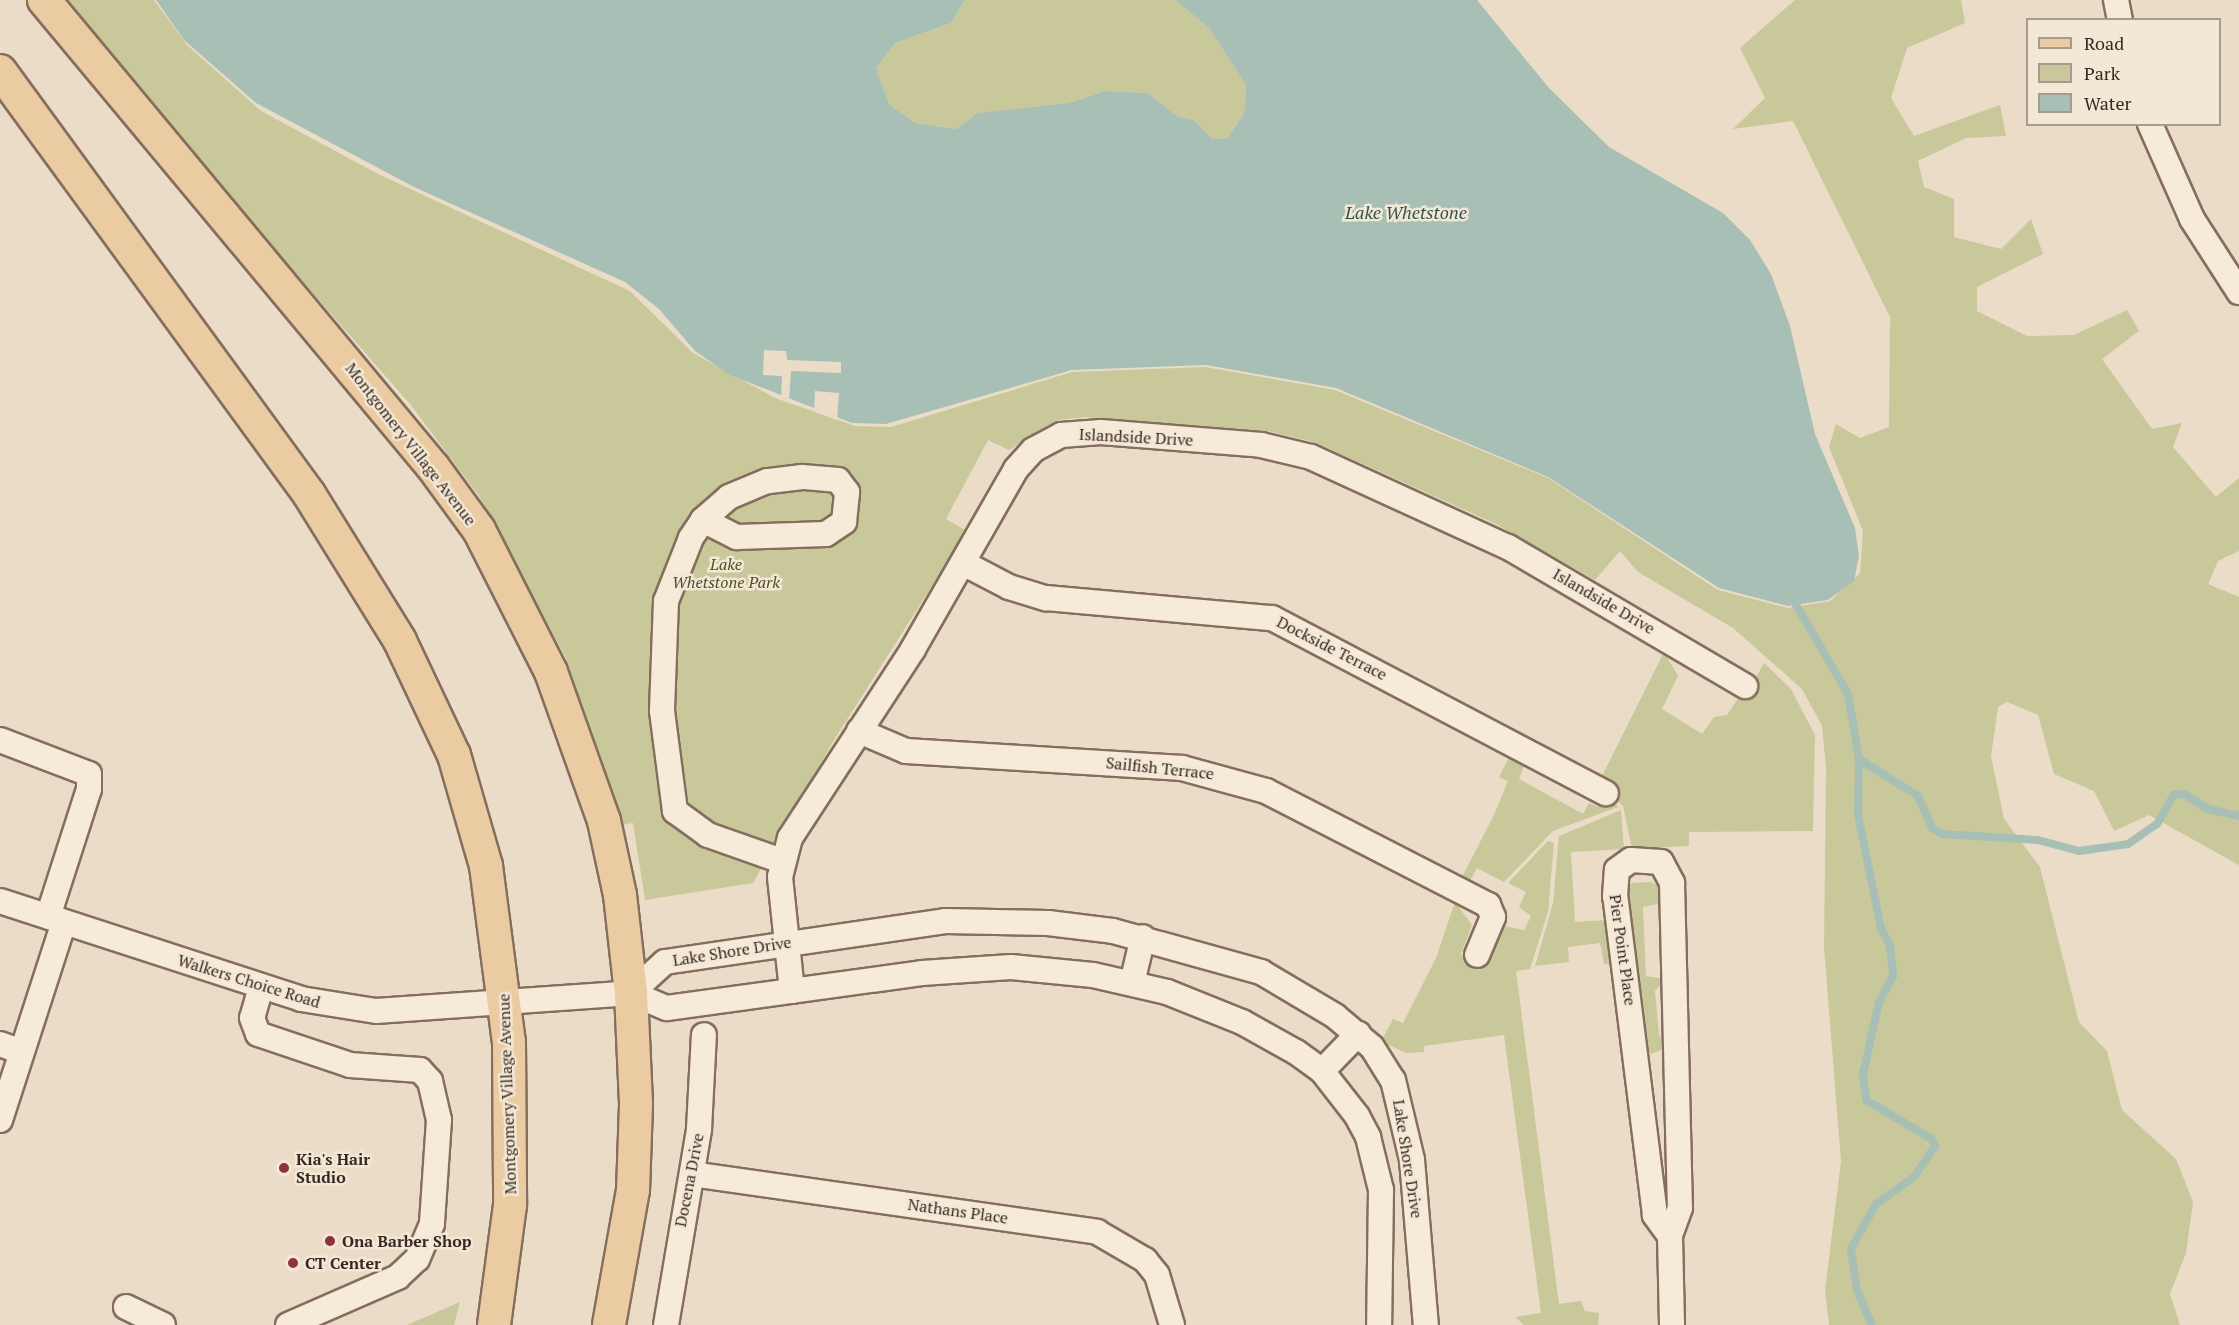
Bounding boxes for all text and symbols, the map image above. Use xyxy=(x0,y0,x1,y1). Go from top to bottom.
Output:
legend xyxy=(2026,18,2221,126)
text: Road xyxy=(2084,31,2124,55)
text: Park xyxy=(2084,61,2120,85)
text: Water xyxy=(2084,91,2131,115)
water label: Lake Whetstone xyxy=(1345,201,1467,223)
street label: Montgomery Village Avenue xyxy=(341,359,481,529)
street label: Islandside Drive xyxy=(1078,424,1194,450)
park label: Lake Whetstone Park xyxy=(672,554,780,592)
street label: Islandside Drive xyxy=(1550,564,1658,638)
street label: Dockside Terrace xyxy=(1274,612,1390,684)
street label: Sailfish Terrace xyxy=(1105,753,1215,783)
street label: Pier Point Place xyxy=(1606,893,1640,1007)
street label: Lake Shore Drive xyxy=(671,932,793,970)
street label: Walkers Choice Road xyxy=(175,950,323,1012)
street label: Montgomery Village Avenue xyxy=(494,993,520,1195)
street label: Lake Shore Drive xyxy=(1389,1098,1427,1220)
street label: Docena Drive xyxy=(671,1132,707,1228)
place label: Kia's Hair Studio xyxy=(296,1149,370,1187)
marker: Kia's Hair Studio xyxy=(277,1161,291,1175)
street label: Nathans Place xyxy=(907,1194,1009,1228)
place label: Ona Barber Shop xyxy=(342,1231,471,1251)
marker: Ona Barber Shop xyxy=(323,1234,337,1248)
place label: CT Center xyxy=(305,1253,381,1273)
marker: CT Center xyxy=(286,1256,300,1270)

